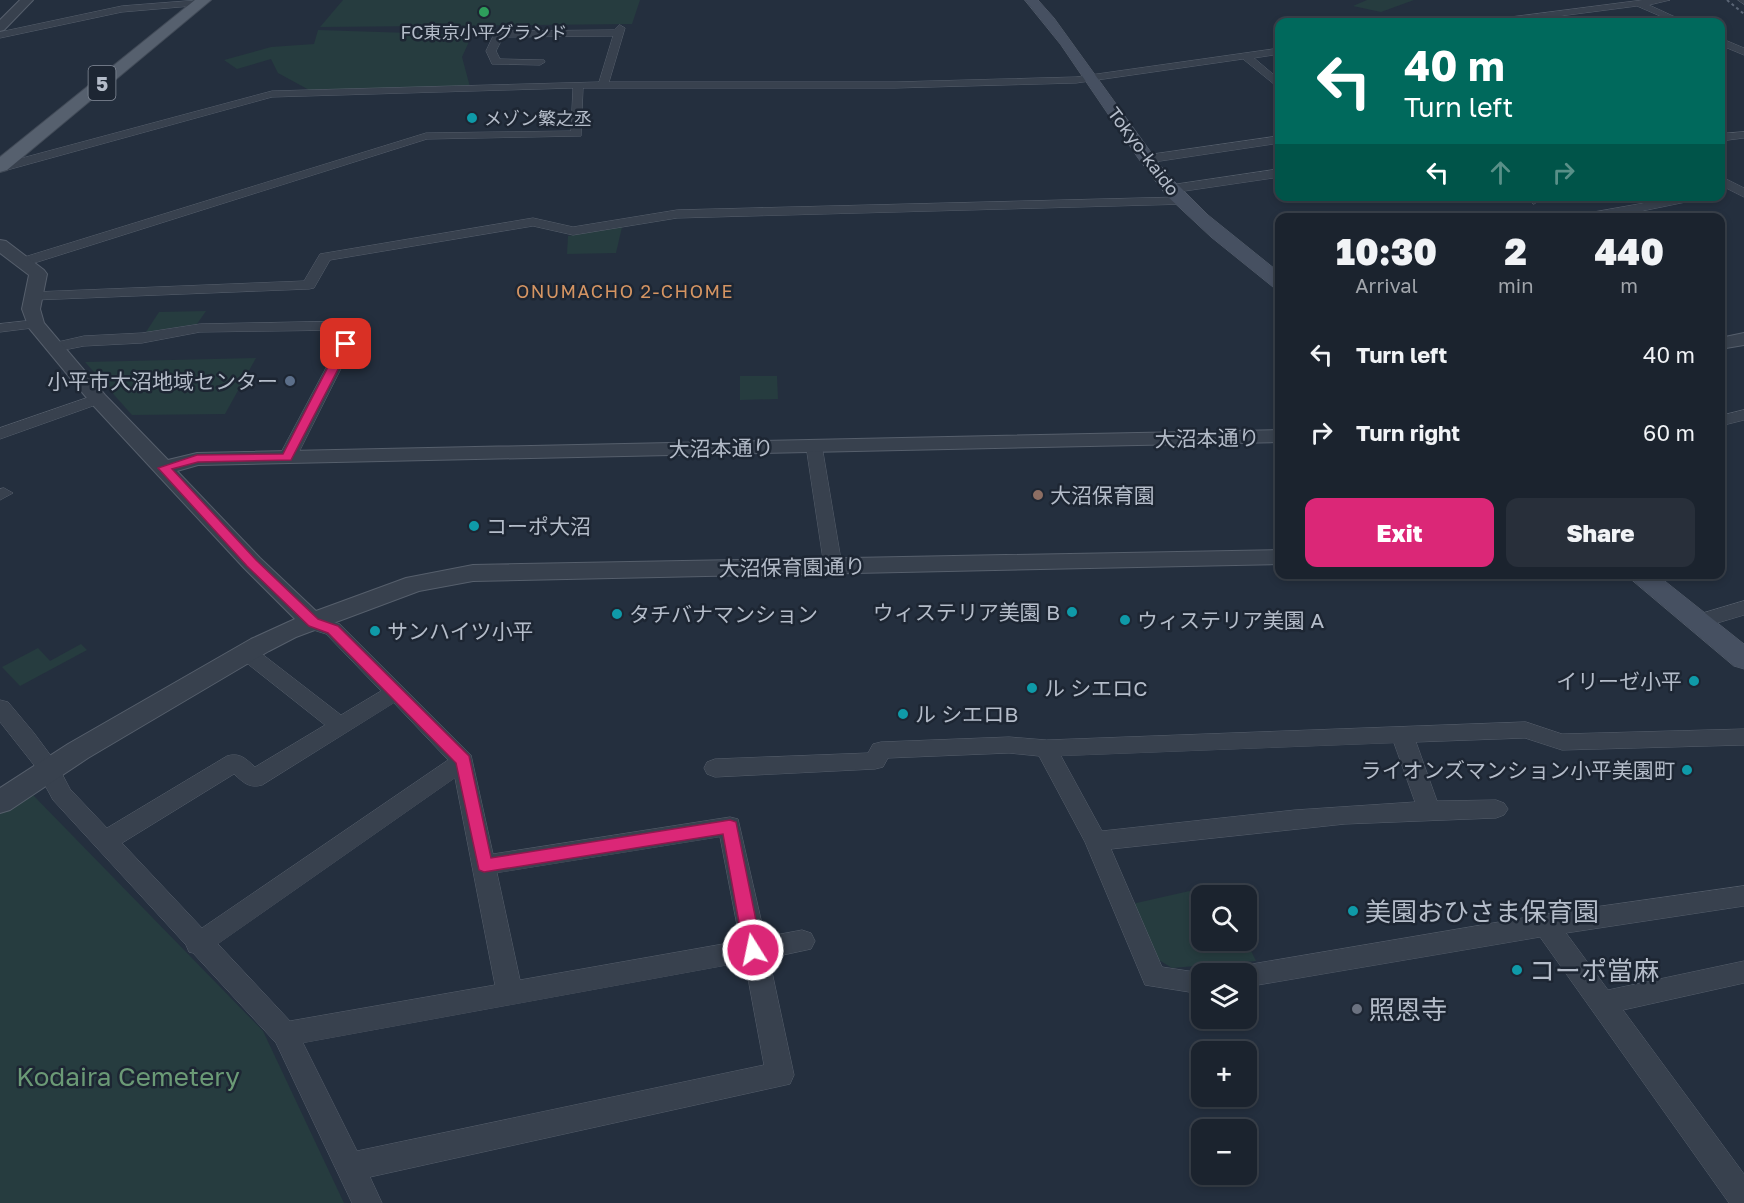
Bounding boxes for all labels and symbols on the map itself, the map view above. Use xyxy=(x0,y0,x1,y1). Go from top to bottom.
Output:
marker: FC東京小平グランド xyxy=(477,5,491,19)
place label: FC東京小平グランド xyxy=(401,21,567,43)
road number: 5 xyxy=(88,66,116,100)
street label: Tokyo-kaido xyxy=(1104,102,1184,200)
place label: メゾン繁之丞 xyxy=(484,107,592,129)
marker: メゾン繁之丞 xyxy=(465,111,479,125)
district label: ONUMACHO 2-CHOME xyxy=(516,280,734,302)
pin xyxy=(320,318,371,369)
place label: 小平市大沼地域センター xyxy=(47,368,278,394)
marker: 小平市大沼地域センター xyxy=(283,374,297,388)
street label: 大沼本通り xyxy=(1154,424,1260,452)
street label: 大沼本通り xyxy=(668,434,774,462)
place label: 大沼保育園 xyxy=(1050,482,1155,508)
marker: 大沼保育園 xyxy=(1031,488,1045,502)
place label: コーポ大沼 xyxy=(486,513,591,539)
marker: コーポ大沼 xyxy=(467,519,481,533)
street label: 大沼保育園通り xyxy=(718,553,866,581)
place label: ウィステリア美園 B xyxy=(873,599,1060,625)
place label: タチバナマンション xyxy=(629,601,818,627)
marker: ウィステリア美園 B xyxy=(1065,605,1079,619)
marker: タチバナマンション xyxy=(610,607,624,621)
place label: ウィステリア美園 A xyxy=(1137,607,1324,633)
marker: ウィステリア美園 A xyxy=(1118,613,1132,627)
place label: サンハイツ小平 xyxy=(387,618,534,644)
marker: サンハイツ小平 xyxy=(368,624,382,638)
place label: イリーゼ小平 xyxy=(1556,668,1682,694)
marker: イリーゼ小平 xyxy=(1687,674,1701,688)
place label: ル シエロC xyxy=(1044,675,1148,701)
marker: ル シエロC xyxy=(1025,681,1039,695)
place label: ル シエロB xyxy=(915,701,1018,727)
marker: ル シエロB xyxy=(896,707,910,721)
place label: ライオンズマンション小平美園町 xyxy=(1360,757,1675,783)
marker: ライオンズマンション小平美園町 xyxy=(1680,763,1694,777)
place label: 美園おひさま保育園 xyxy=(1365,896,1599,927)
marker: 美園おひさま保育園 xyxy=(1346,904,1360,918)
position arrow xyxy=(721,918,785,982)
place label: コーポ當麻 xyxy=(1529,955,1659,986)
marker: コーポ當麻 xyxy=(1510,963,1524,977)
place label: 照恩寺 xyxy=(1369,994,1447,1025)
marker: 照恩寺 xyxy=(1350,1002,1364,1016)
park label: Kodaira Cemetery xyxy=(16,1061,240,1092)

